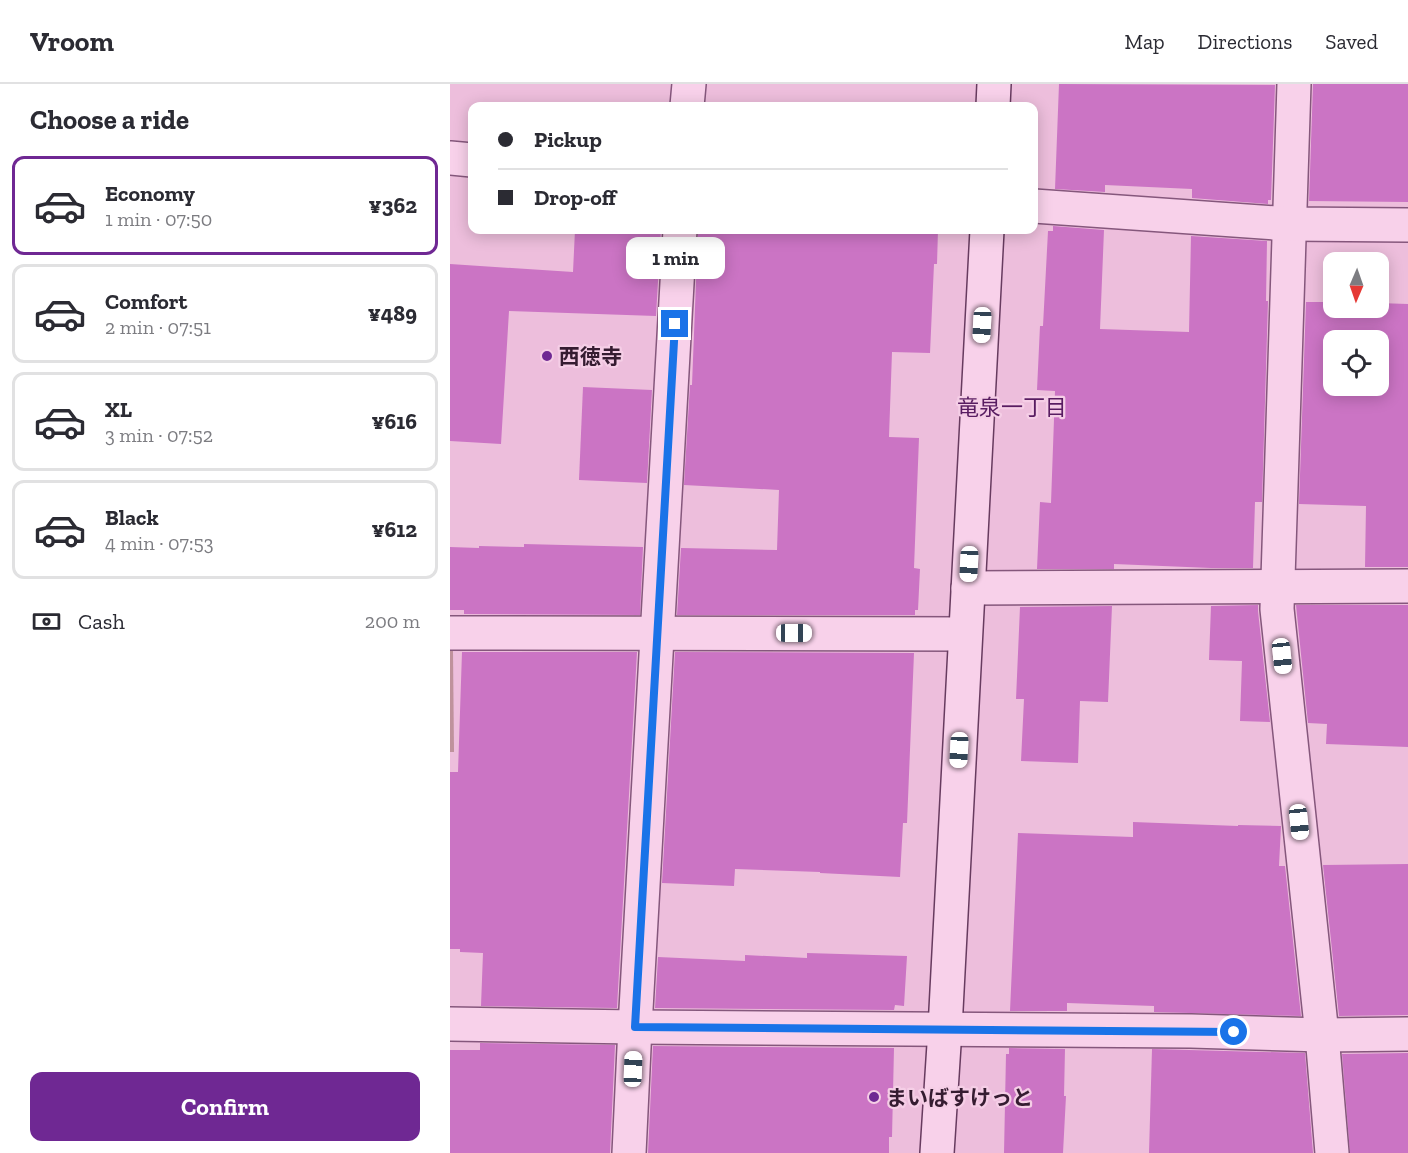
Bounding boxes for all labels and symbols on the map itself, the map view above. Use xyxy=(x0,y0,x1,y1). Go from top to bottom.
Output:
callout: 1 min xyxy=(626,237,724,279)
north arrow xyxy=(1323,252,1389,318)
car xyxy=(972,307,992,343)
route end xyxy=(661,310,688,337)
place label: 西徳寺 xyxy=(559,344,622,369)
marker: 西徳寺 xyxy=(540,349,554,363)
district label: 竜泉一丁目 xyxy=(957,394,1067,421)
car xyxy=(959,546,979,582)
car xyxy=(776,624,812,642)
car xyxy=(1271,637,1293,675)
car xyxy=(949,732,969,768)
car xyxy=(1288,803,1310,841)
route start xyxy=(1220,1018,1247,1045)
car xyxy=(623,1051,643,1087)
place label: まいばすけっと xyxy=(886,1085,1033,1110)
marker: まいばすけっと xyxy=(867,1090,881,1104)

